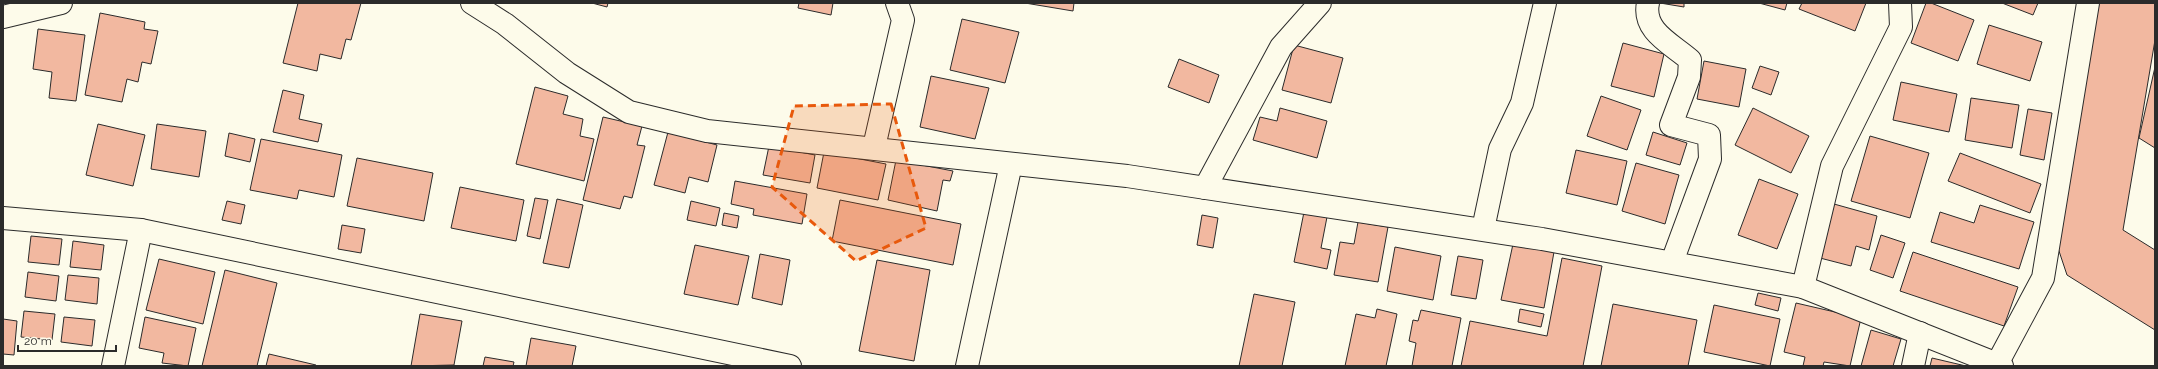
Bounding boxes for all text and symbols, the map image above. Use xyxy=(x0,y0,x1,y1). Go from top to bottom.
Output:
scale bar xyxy=(18,327,116,353)
text: 20 m xyxy=(24,334,52,348)

